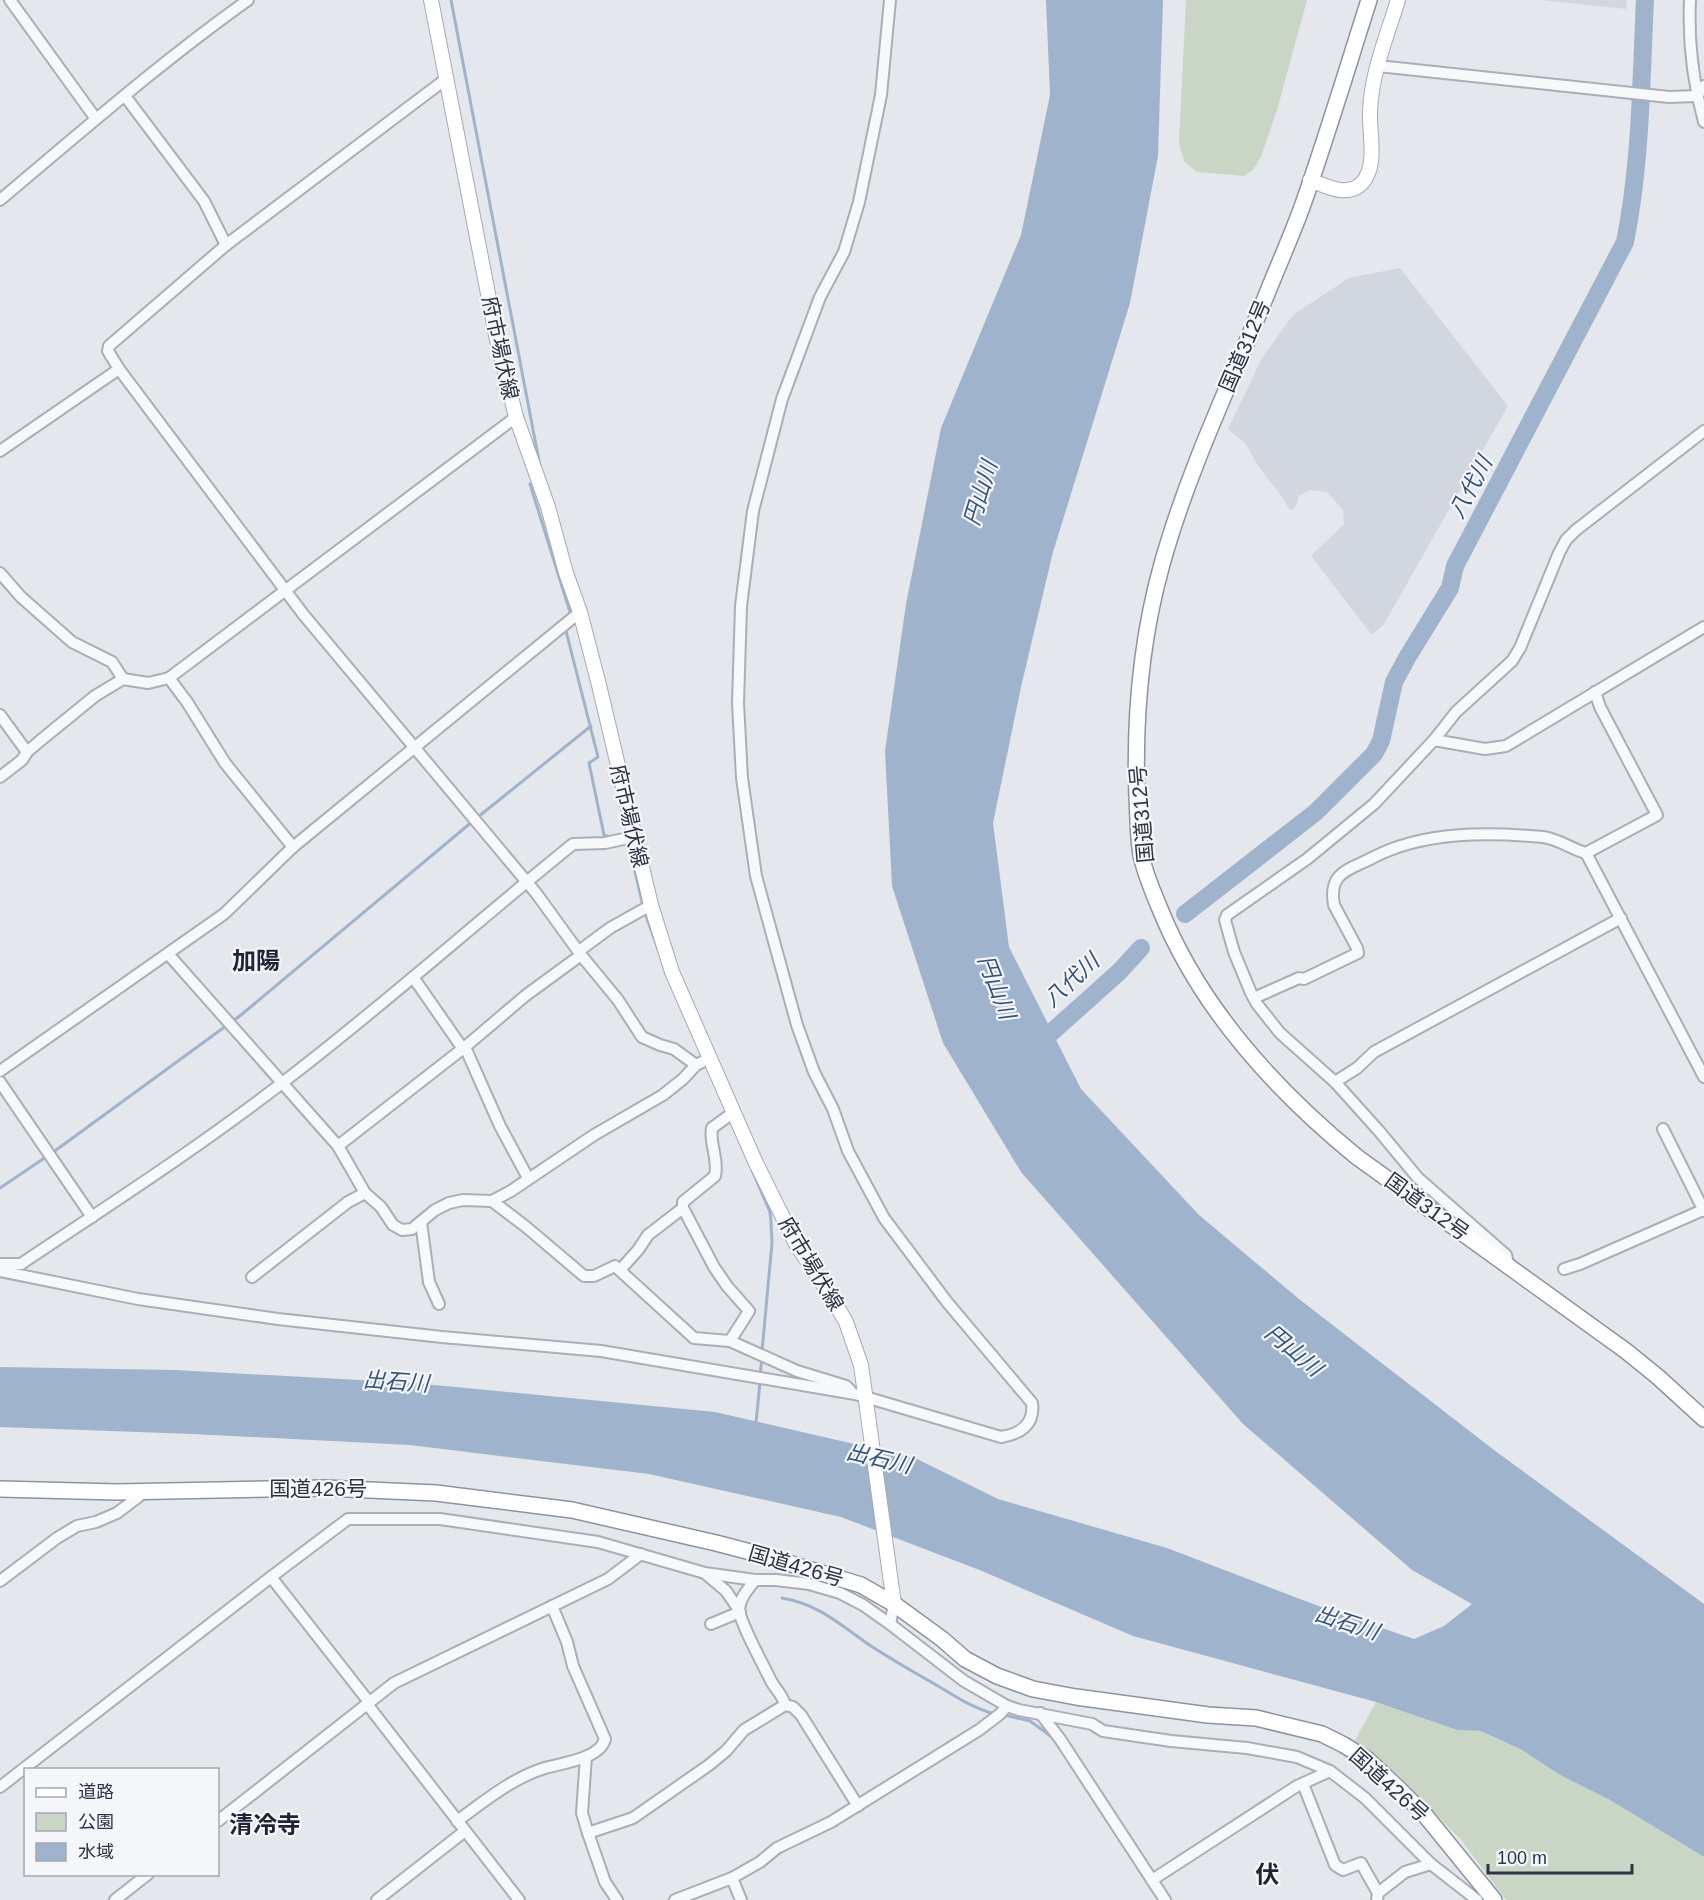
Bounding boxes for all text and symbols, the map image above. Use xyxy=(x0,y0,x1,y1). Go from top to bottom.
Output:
street label: 府市場伏線 xyxy=(478,294,523,402)
street label: 国道312号 xyxy=(1215,296,1274,395)
water label: 八代川 xyxy=(1444,450,1498,522)
water label: 円山川 xyxy=(959,456,1003,528)
street label: 府市場伏線 xyxy=(606,762,653,870)
street label: 国道312号 xyxy=(1126,764,1157,864)
district label: 加陽 xyxy=(232,947,280,974)
water label: 八代川 xyxy=(1039,947,1105,1012)
water label: 円山川 xyxy=(973,952,1021,1024)
street label: 国道312号 xyxy=(1381,1168,1474,1245)
street label: 府市場伏線 xyxy=(775,1213,848,1315)
water label: 円山川 xyxy=(1260,1320,1329,1382)
water label: 出石川 xyxy=(362,1367,432,1396)
water label: 出石川 xyxy=(844,1439,916,1479)
street label: 国道426号 xyxy=(269,1477,367,1500)
street label: 国道426号 xyxy=(746,1541,846,1590)
water label: 出石川 xyxy=(1312,1600,1384,1645)
street label: 国道426号 xyxy=(1345,1743,1433,1826)
legend xyxy=(24,1768,219,1876)
text: 道路 xyxy=(78,1782,114,1802)
district label: 清冷寺 xyxy=(229,1811,301,1838)
text: 公園 xyxy=(78,1812,114,1832)
scale bar xyxy=(1488,1837,1632,1875)
text: 水域 xyxy=(78,1842,114,1862)
text: 100 m xyxy=(1497,1848,1547,1868)
district label: 伏 xyxy=(1255,1861,1279,1888)

